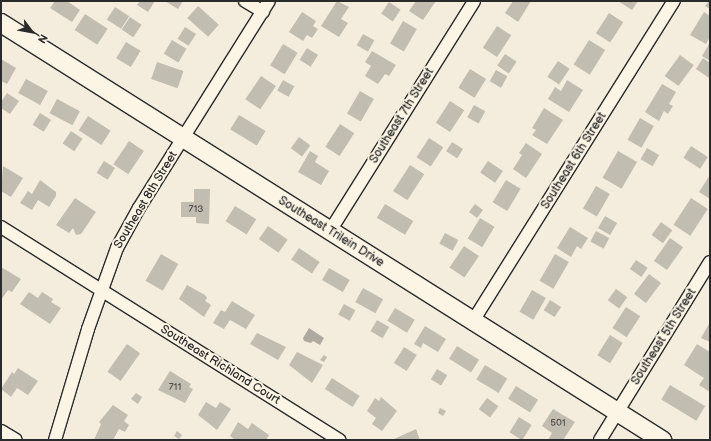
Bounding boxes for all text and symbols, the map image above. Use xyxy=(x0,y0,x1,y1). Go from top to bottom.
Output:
north arrow xyxy=(12,12,52,52)
text: N xyxy=(35,32,50,46)
street label: Southeast 7th Street xyxy=(367,65,437,167)
street label: Southeast 6th Street xyxy=(538,110,610,212)
street label: Southeast 8th Street xyxy=(111,149,181,251)
street label: Southeast Trilein Drive xyxy=(275,194,387,270)
house number: 713 xyxy=(189,204,203,216)
street label: Southeast 5th Street xyxy=(628,286,700,388)
street label: Southeast Richland Court xyxy=(157,322,283,408)
house number: 711 xyxy=(169,382,181,394)
house number: 501 xyxy=(550,418,566,430)

